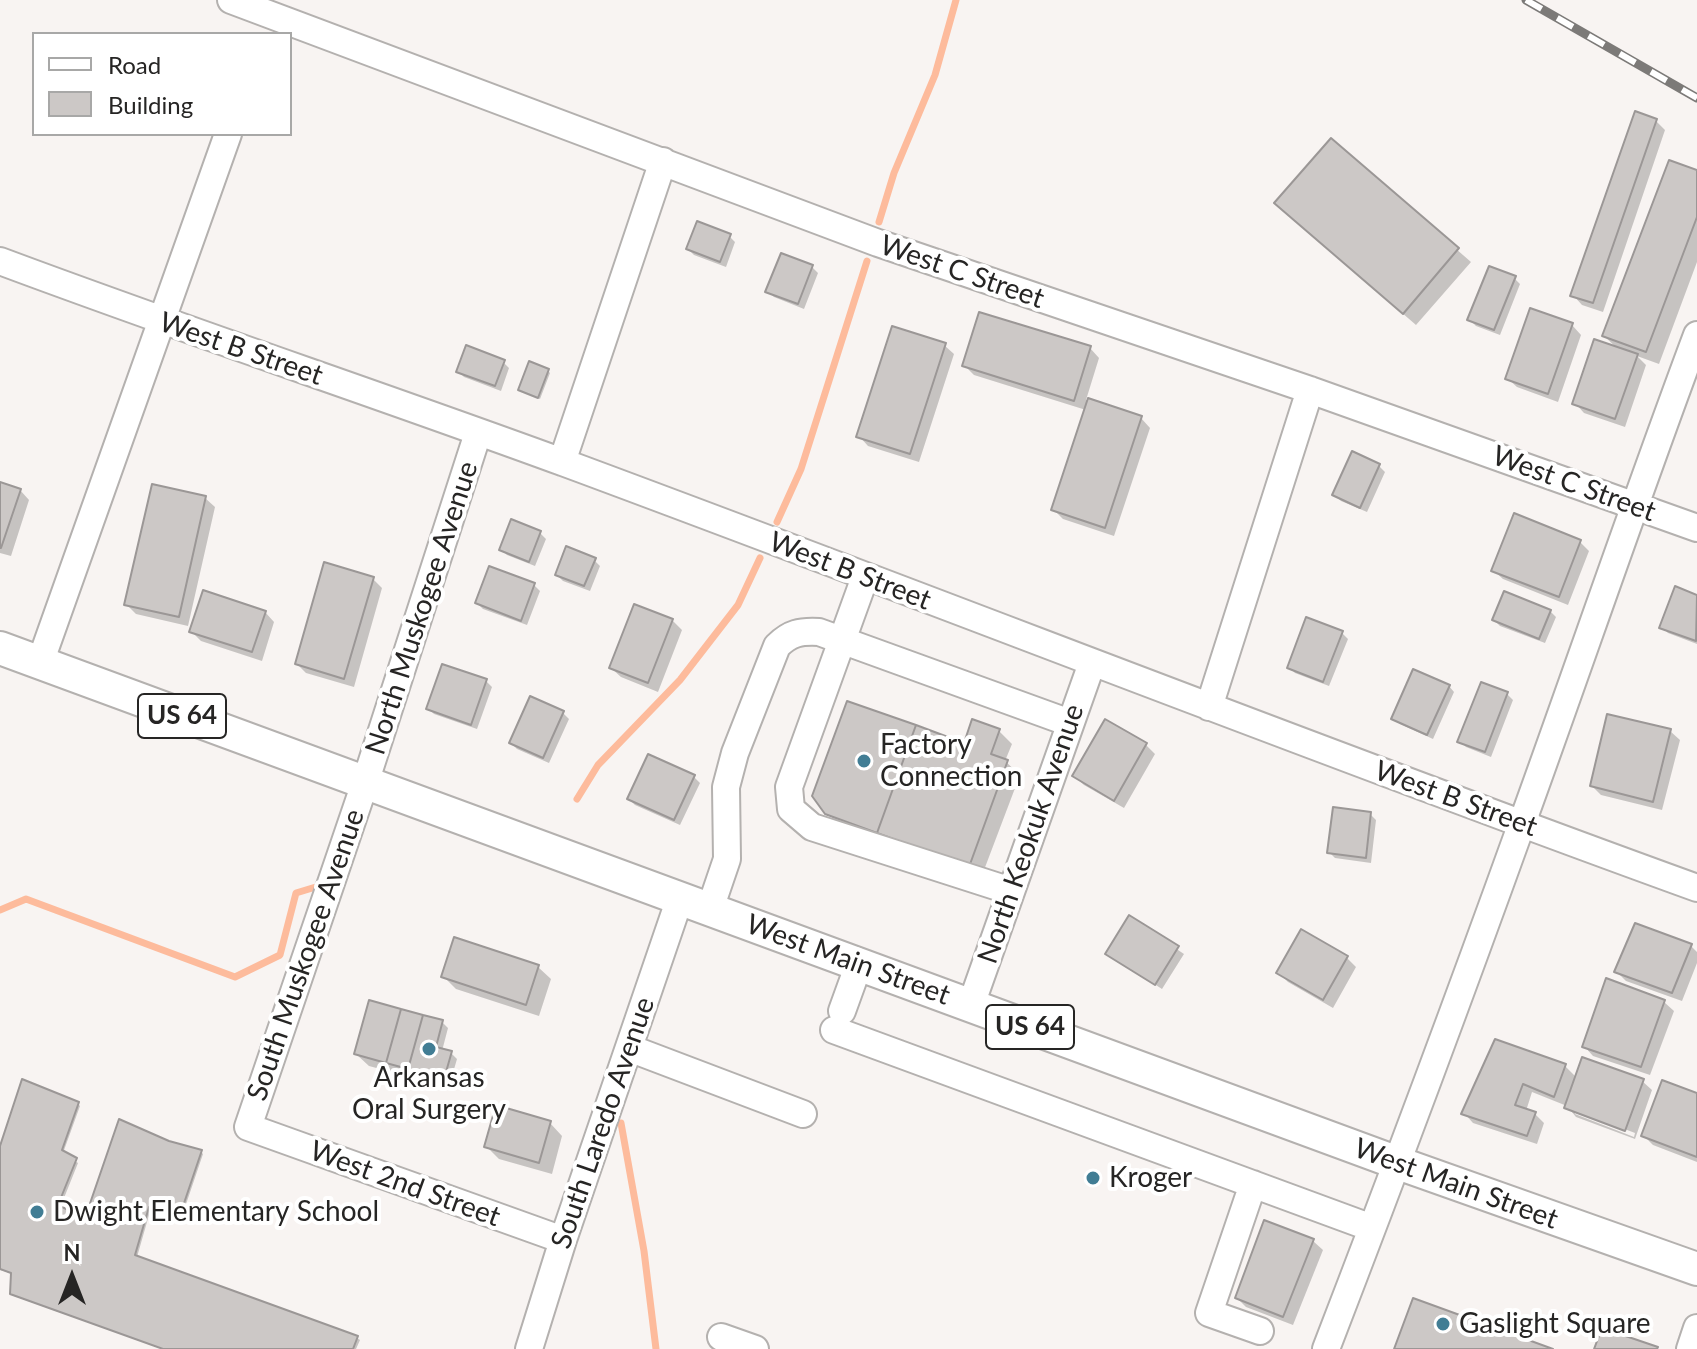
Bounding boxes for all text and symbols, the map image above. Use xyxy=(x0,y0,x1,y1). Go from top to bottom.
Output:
legend xyxy=(32,32,292,136)
text: Road xyxy=(108,50,161,79)
text: Building xyxy=(108,90,193,119)
street label: West C Street xyxy=(876,228,1048,316)
street label: West B Street xyxy=(155,305,327,393)
street label: West C Street xyxy=(1488,439,1660,529)
street label: North Muskogee Avenue xyxy=(359,457,485,759)
street label: West B Street xyxy=(764,525,936,617)
road number: US 64 xyxy=(138,694,226,738)
street label: North Keokuk Avenue xyxy=(971,700,1091,968)
place label: Factory Connection xyxy=(880,728,1022,794)
marker: Factory Connection xyxy=(855,752,873,770)
street label: West B Street xyxy=(1370,754,1542,844)
street label: South Muskogee Avenue xyxy=(240,805,372,1105)
street label: West Main Street xyxy=(742,908,954,1012)
street label: South Laredo Avenue xyxy=(544,993,662,1253)
road number: US 64 xyxy=(986,1005,1074,1049)
marker: Arkansas Oral Surgery xyxy=(420,1040,438,1058)
place label: Arkansas Oral Surgery xyxy=(352,1061,506,1127)
street label: West Main Street xyxy=(1350,1132,1562,1236)
street label: West 2nd Street xyxy=(305,1134,505,1234)
place label: Kroger xyxy=(1109,1161,1192,1195)
marker: Kroger xyxy=(1084,1169,1102,1187)
place label: Dwight Elementary School xyxy=(53,1195,379,1229)
marker: Dwight Elementary School xyxy=(28,1203,46,1221)
north arrow xyxy=(32,1237,112,1317)
text: N xyxy=(64,1239,80,1266)
place label: Gaslight Square xyxy=(1459,1307,1651,1341)
marker: Gaslight Square xyxy=(1434,1315,1452,1333)

